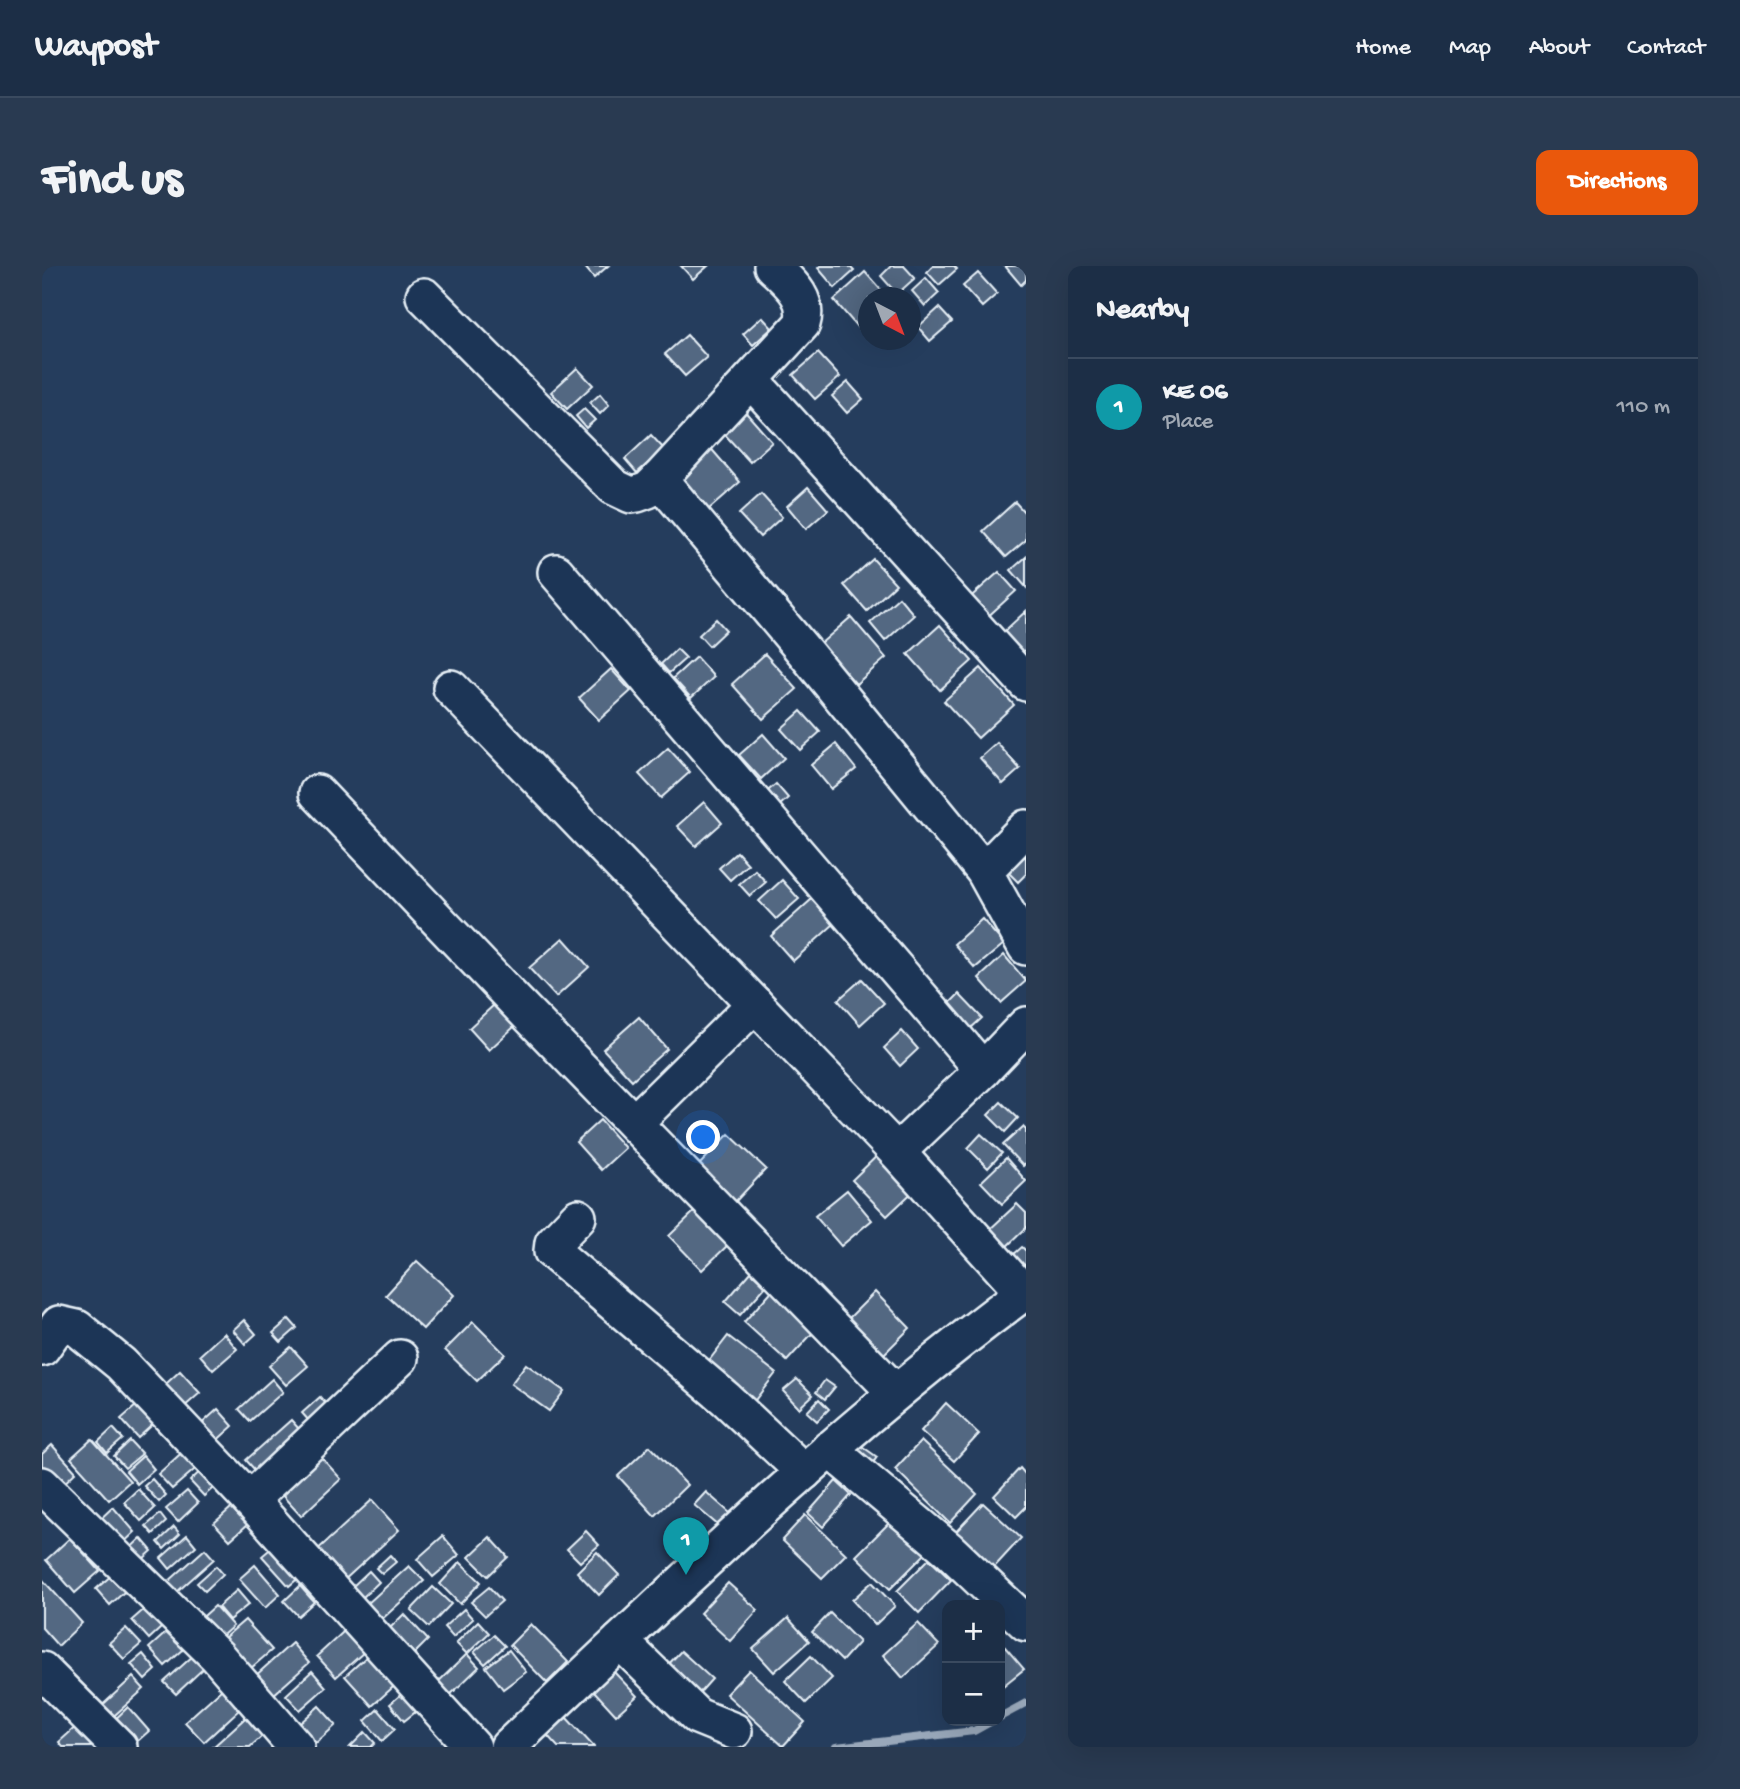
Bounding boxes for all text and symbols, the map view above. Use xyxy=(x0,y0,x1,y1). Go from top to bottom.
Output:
text: Waypost xyxy=(35,29,157,67)
text: Home xyxy=(1355,34,1411,63)
text: Map xyxy=(1449,34,1491,63)
text: About xyxy=(1529,34,1589,63)
text: Contact xyxy=(1627,34,1705,63)
button: Directions xyxy=(1536,150,1698,215)
text: Find us xyxy=(42,153,182,211)
north arrow xyxy=(858,287,921,350)
text: Nearby xyxy=(1096,294,1189,329)
text: KE 06 xyxy=(1163,378,1228,409)
text: 1 xyxy=(1114,394,1124,421)
text: 110 m xyxy=(1617,394,1670,421)
text: Place xyxy=(1163,409,1213,436)
your location xyxy=(686,1120,720,1154)
pin: 1 xyxy=(663,1517,709,1575)
map controls xyxy=(942,1600,1005,1726)
button: + xyxy=(942,1600,1005,1663)
button: − xyxy=(942,1663,1005,1726)

